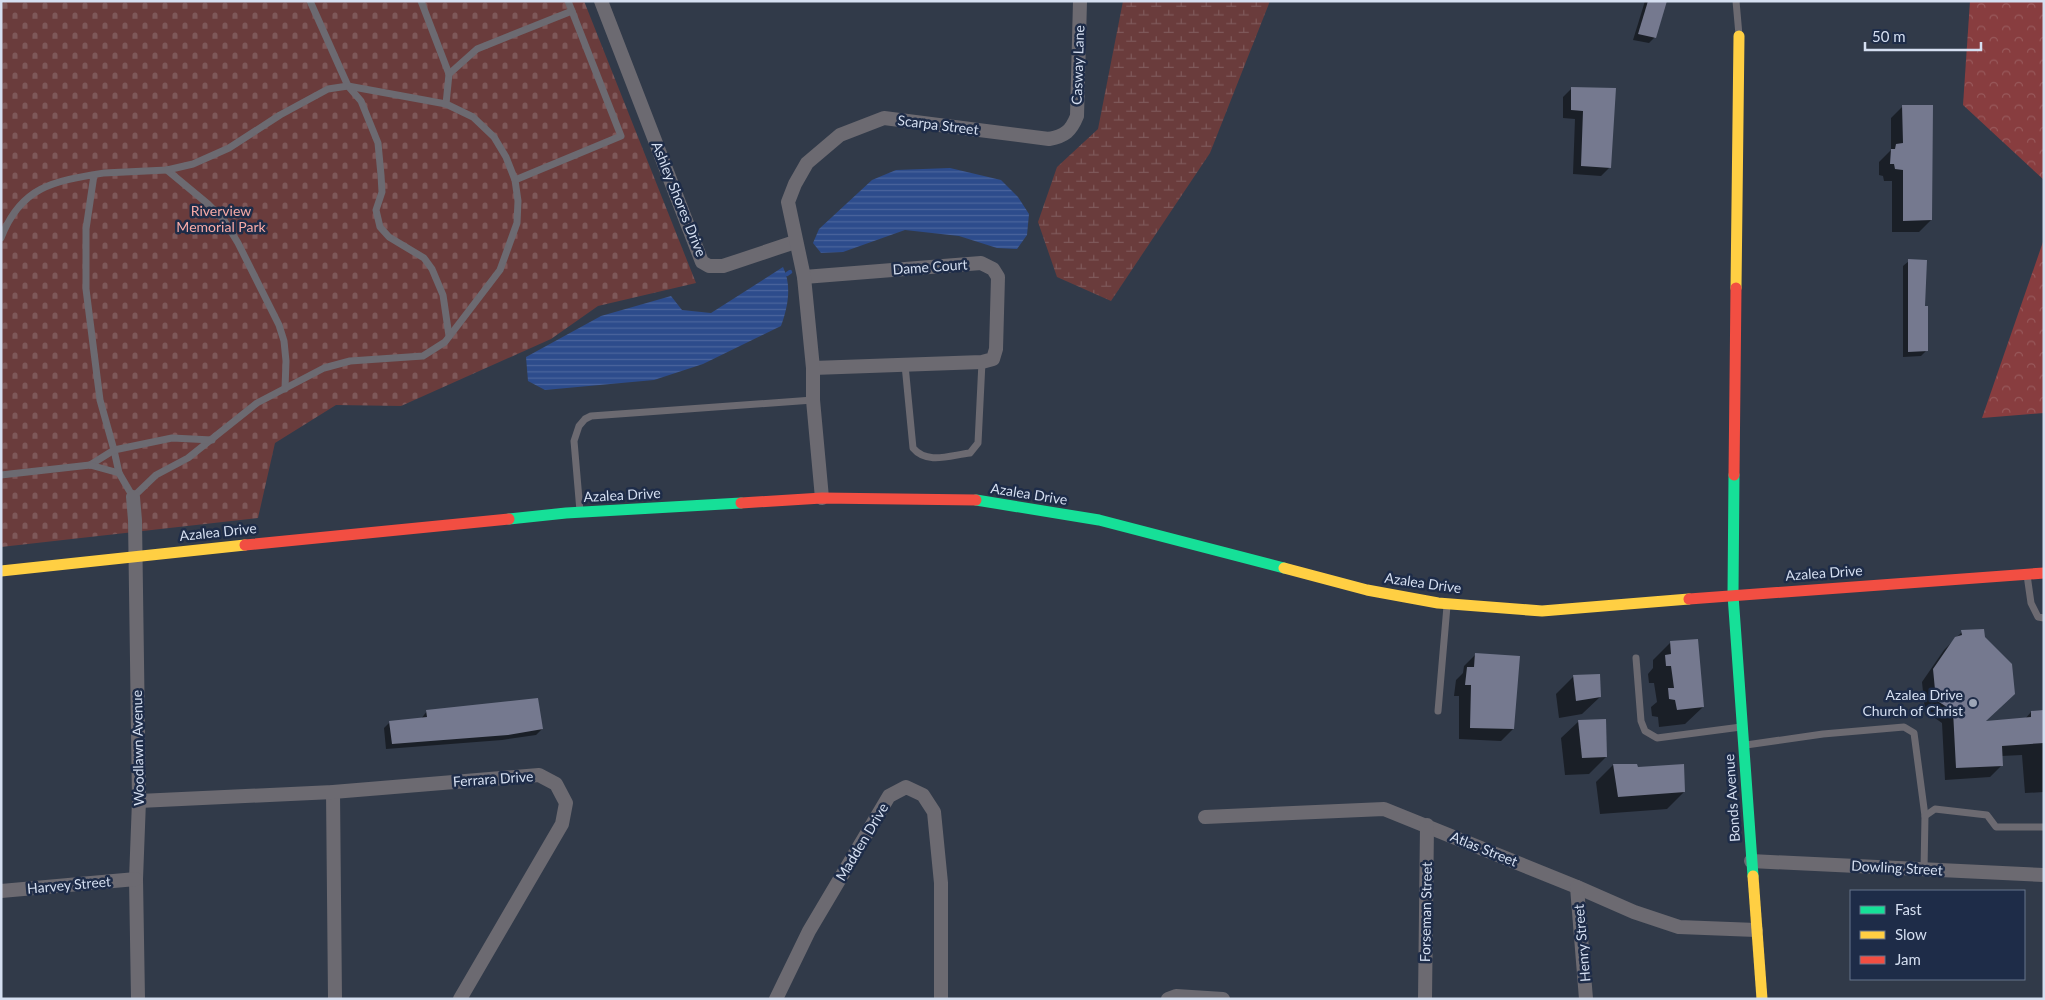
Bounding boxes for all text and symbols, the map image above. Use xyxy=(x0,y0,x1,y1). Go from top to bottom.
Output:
scale bar xyxy=(1865,20,1981,52)
street label: Casway Lane xyxy=(1068,25,1087,105)
text: 50 m xyxy=(1872,27,1906,45)
street label: Scarpa Street xyxy=(897,111,980,138)
street label: Ashley Shores Drive xyxy=(649,139,710,259)
park label: Riverview Memorial Park xyxy=(176,202,267,235)
street label: Dame Court xyxy=(892,255,968,278)
street label: Azalea Drive xyxy=(990,479,1069,508)
street label: Azalea Drive xyxy=(583,484,661,505)
street label: Azalea Drive xyxy=(179,519,257,544)
street label: Azalea Drive xyxy=(1785,561,1863,584)
street label: Azalea Drive xyxy=(1384,569,1463,596)
place label: Azalea Drive Church of Christ xyxy=(1862,686,1963,719)
street label: Woodlawn Avenue xyxy=(128,690,147,806)
marker: Azalea Drive Church of Christ xyxy=(1967,697,1979,709)
street label: Bonds Avenue xyxy=(1720,754,1743,843)
street label: Ferrara Drive xyxy=(452,767,534,790)
street label: Madden Drive xyxy=(832,800,891,884)
street label: Atlas Street xyxy=(1448,827,1520,870)
street label: Dowling Street xyxy=(1851,857,1943,878)
street label: Forseman Street xyxy=(1416,862,1435,962)
street label: Harvey Street xyxy=(26,872,112,897)
legend xyxy=(1850,890,2025,980)
text: Fast xyxy=(1895,900,1922,918)
street label: Henry Street xyxy=(1570,903,1593,983)
text: Slow xyxy=(1895,925,1927,943)
text: Jam xyxy=(1895,950,1921,968)

